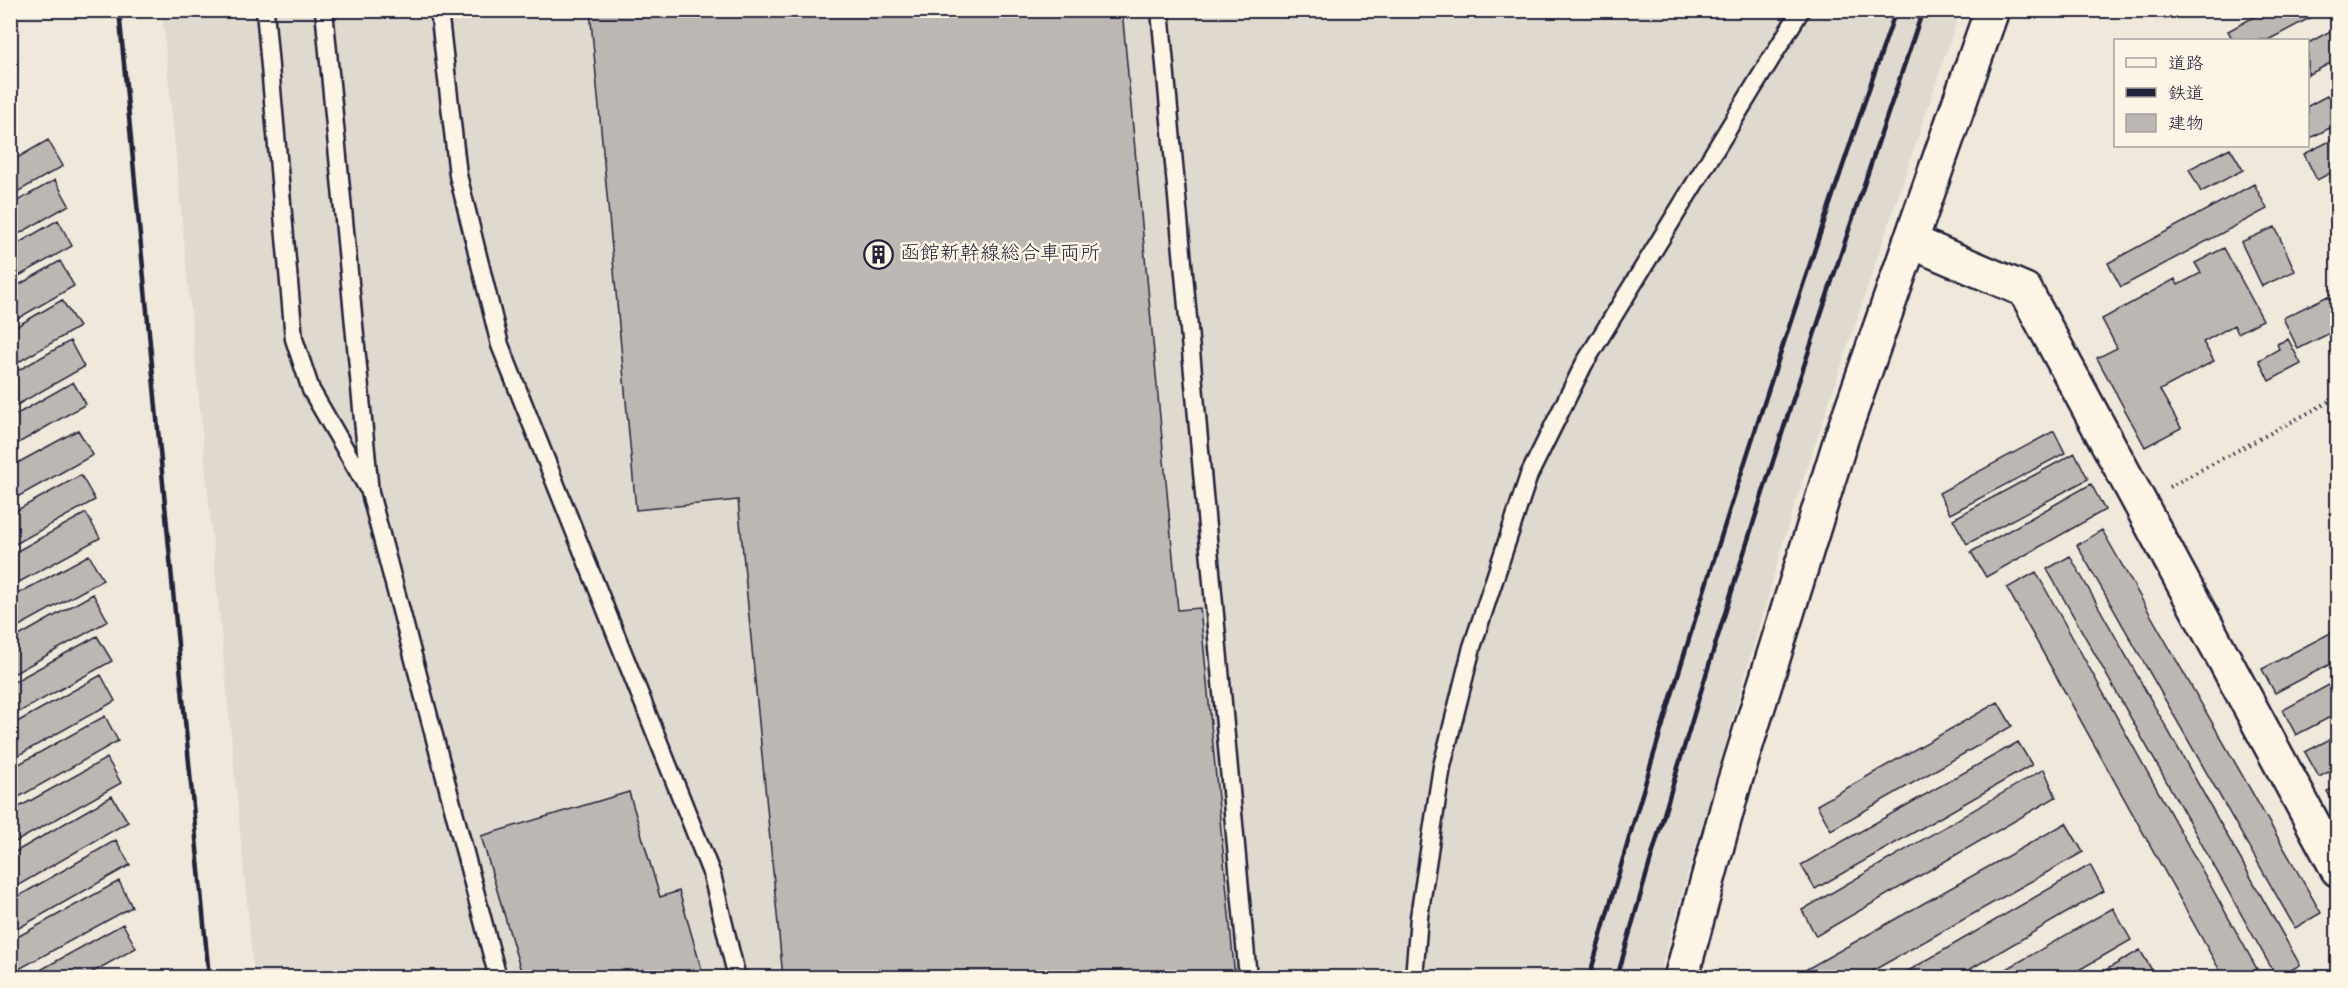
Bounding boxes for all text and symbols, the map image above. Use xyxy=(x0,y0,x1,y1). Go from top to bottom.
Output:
legend xyxy=(2114,39,2309,147)
text: 道路 xyxy=(2168,53,2204,78)
text: 鉄道 xyxy=(2168,83,2204,108)
text: 建物 xyxy=(2168,113,2204,138)
building icon: 函館新幹線総合車両所 xyxy=(863,239,895,271)
place label: 函館新幹線総合車両所 xyxy=(900,241,1100,269)

